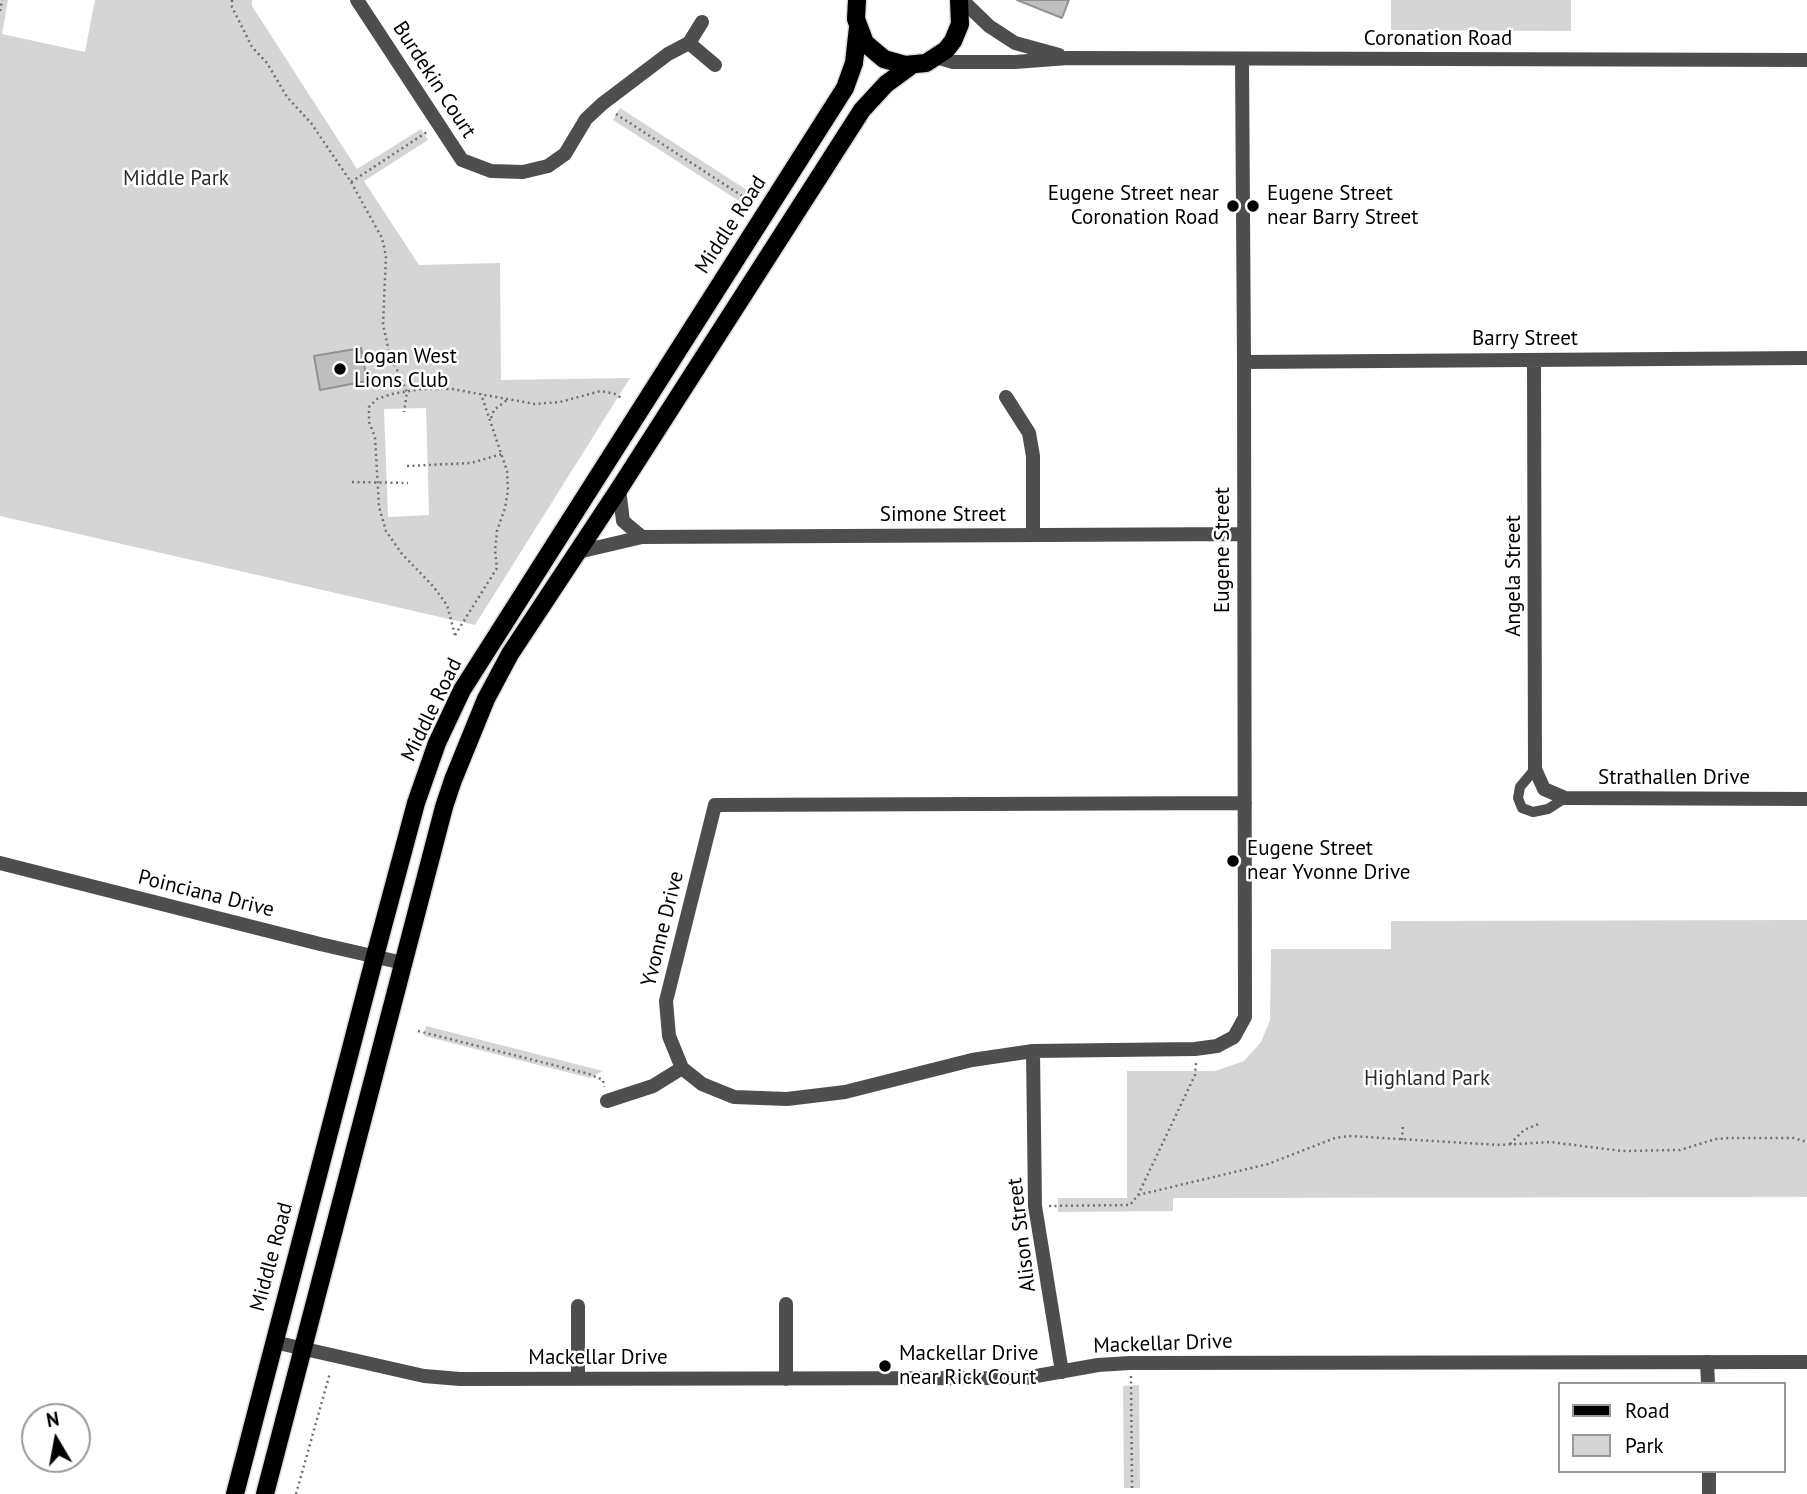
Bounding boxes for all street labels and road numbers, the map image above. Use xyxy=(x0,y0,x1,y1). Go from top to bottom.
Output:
street label: Burdekin Court xyxy=(387,17,481,143)
street label: Coronation Road xyxy=(1364,26,1512,52)
street label: Middle Road xyxy=(690,171,772,279)
street label: Barry Street xyxy=(1472,326,1578,352)
street label: Eugene Street xyxy=(1210,487,1236,613)
street label: Simone Street xyxy=(880,502,1006,528)
street label: Angela Street xyxy=(1501,515,1527,637)
street label: Middle Road xyxy=(396,654,468,766)
street label: Strathallen Drive xyxy=(1598,765,1750,791)
street label: Poinciana Drive xyxy=(135,865,277,923)
street label: Yvonne Drive xyxy=(636,869,690,989)
street label: Alison Street xyxy=(1002,1176,1042,1294)
street label: Middle Road xyxy=(245,1200,299,1314)
street label: Mackellar Drive xyxy=(1093,1329,1233,1359)
street label: Mackellar Drive xyxy=(528,1345,668,1371)

